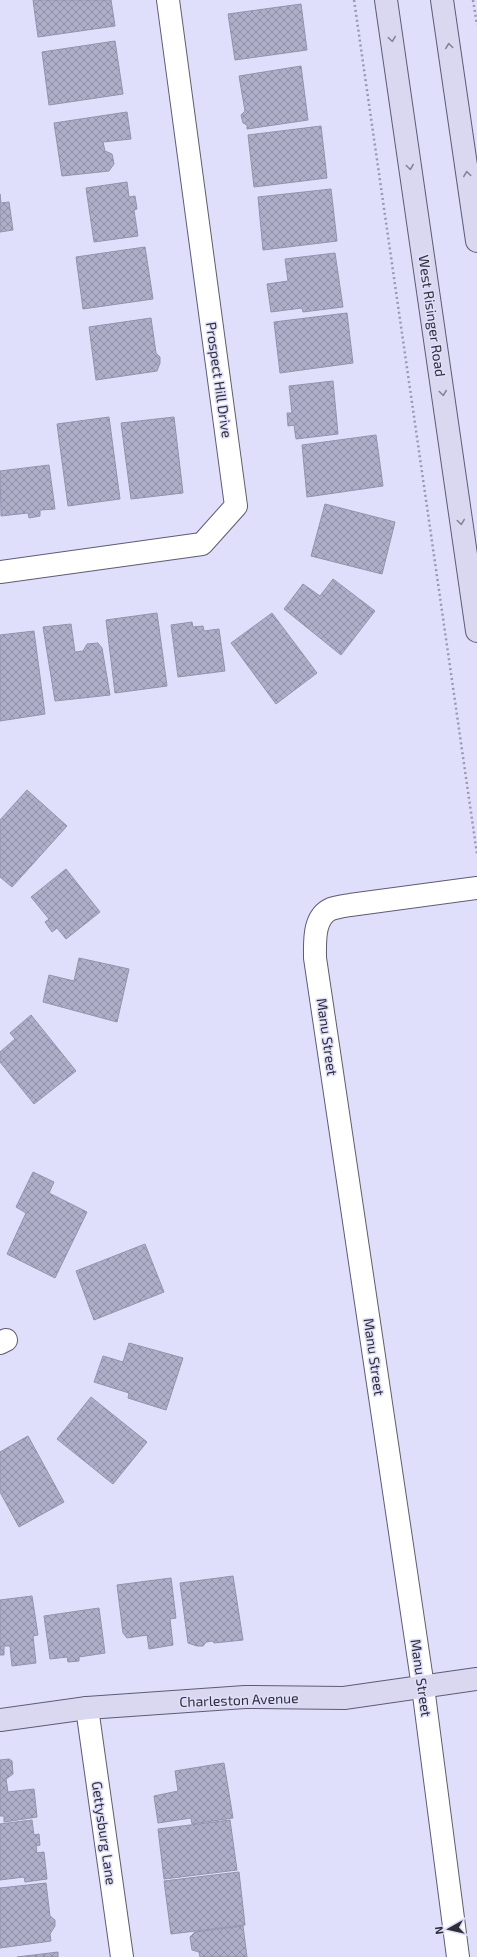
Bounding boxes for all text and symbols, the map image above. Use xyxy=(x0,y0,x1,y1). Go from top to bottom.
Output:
one-way arrow xyxy=(387,36,396,42)
one-way arrow xyxy=(445,43,453,49)
one-way arrow xyxy=(405,164,414,170)
one-way arrow xyxy=(463,171,472,177)
street label: West Risinger Road xyxy=(416,254,449,378)
street label: Prospect Hill Drive xyxy=(203,321,236,439)
one-way arrow xyxy=(438,390,447,396)
one-way arrow xyxy=(456,519,465,525)
street label: Manu Street xyxy=(314,997,341,1077)
street label: Manu Street xyxy=(361,1317,388,1397)
street label: Manu Street xyxy=(408,1638,435,1718)
street label: Charleston Avenue xyxy=(179,1689,299,1710)
street label: Gettysburg Lane xyxy=(89,1780,120,1886)
north arrow xyxy=(429,1909,469,1949)
text: N xyxy=(432,1926,446,1935)

